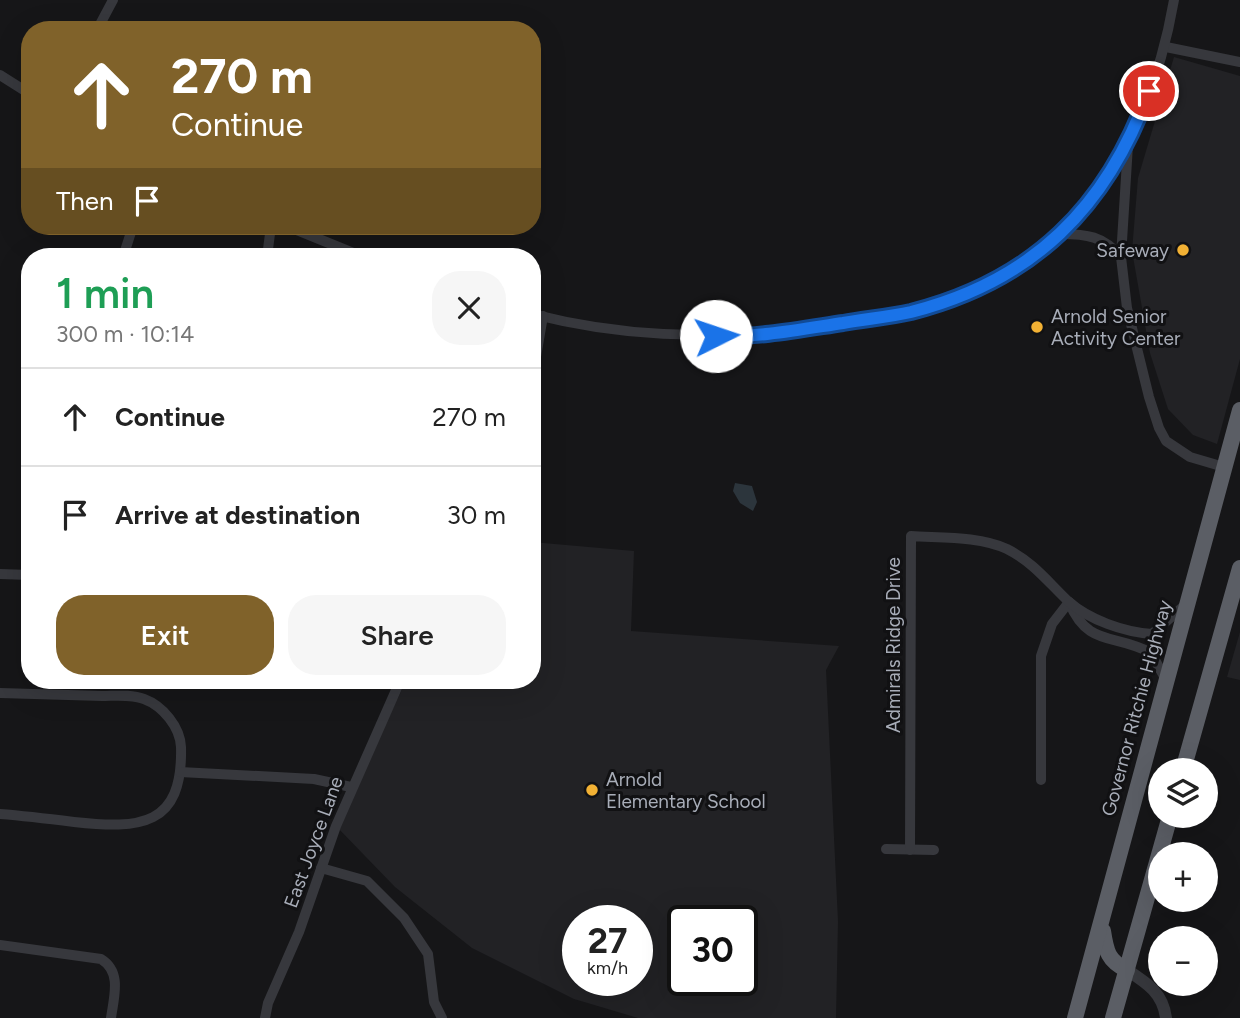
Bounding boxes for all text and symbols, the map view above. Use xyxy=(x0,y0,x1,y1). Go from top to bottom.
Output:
text: 270 m xyxy=(171,46,313,105)
icon: ahead xyxy=(56,49,147,140)
pin xyxy=(1119,61,1179,121)
icon: arrive xyxy=(1130,72,1168,110)
text: Continue xyxy=(171,106,303,144)
icon: arrive xyxy=(128,182,166,220)
text: Then xyxy=(56,185,114,217)
place label: Safeway xyxy=(1096,239,1169,262)
marker: Safeway xyxy=(1175,242,1191,258)
text: 1 min xyxy=(56,268,154,319)
button: close xyxy=(432,271,506,345)
position arrow xyxy=(679,299,753,373)
place label: Arnold Senior Activity Center xyxy=(1051,305,1181,350)
marker: Arnold Senior Activity Center xyxy=(1029,319,1045,335)
text: 300 m · 10:14 xyxy=(56,320,194,348)
icon: ahead xyxy=(56,398,94,436)
text: Continue xyxy=(115,401,225,433)
text: 270 m xyxy=(432,401,506,433)
icon: arrive xyxy=(56,496,94,534)
text: Arrive at destination xyxy=(115,499,360,531)
text: 30 m xyxy=(447,499,506,531)
street label: Admirals Ridge Drive xyxy=(882,557,905,733)
button: Exit xyxy=(56,595,274,675)
button: Share xyxy=(288,595,506,675)
street label: Governor Ritchie Highway xyxy=(1097,598,1176,819)
map controls xyxy=(1148,758,1218,996)
button: layers xyxy=(1148,758,1218,828)
place label: Arnold Elementary School xyxy=(606,768,766,813)
street label: East Joyce Lane xyxy=(279,773,348,911)
marker: Arnold Elementary School xyxy=(584,782,600,798)
button: + xyxy=(1148,842,1218,912)
speed limit sign: 30 xyxy=(667,905,758,996)
text: 27 xyxy=(588,920,627,962)
button: − xyxy=(1148,926,1218,996)
text: km/h xyxy=(587,957,628,979)

